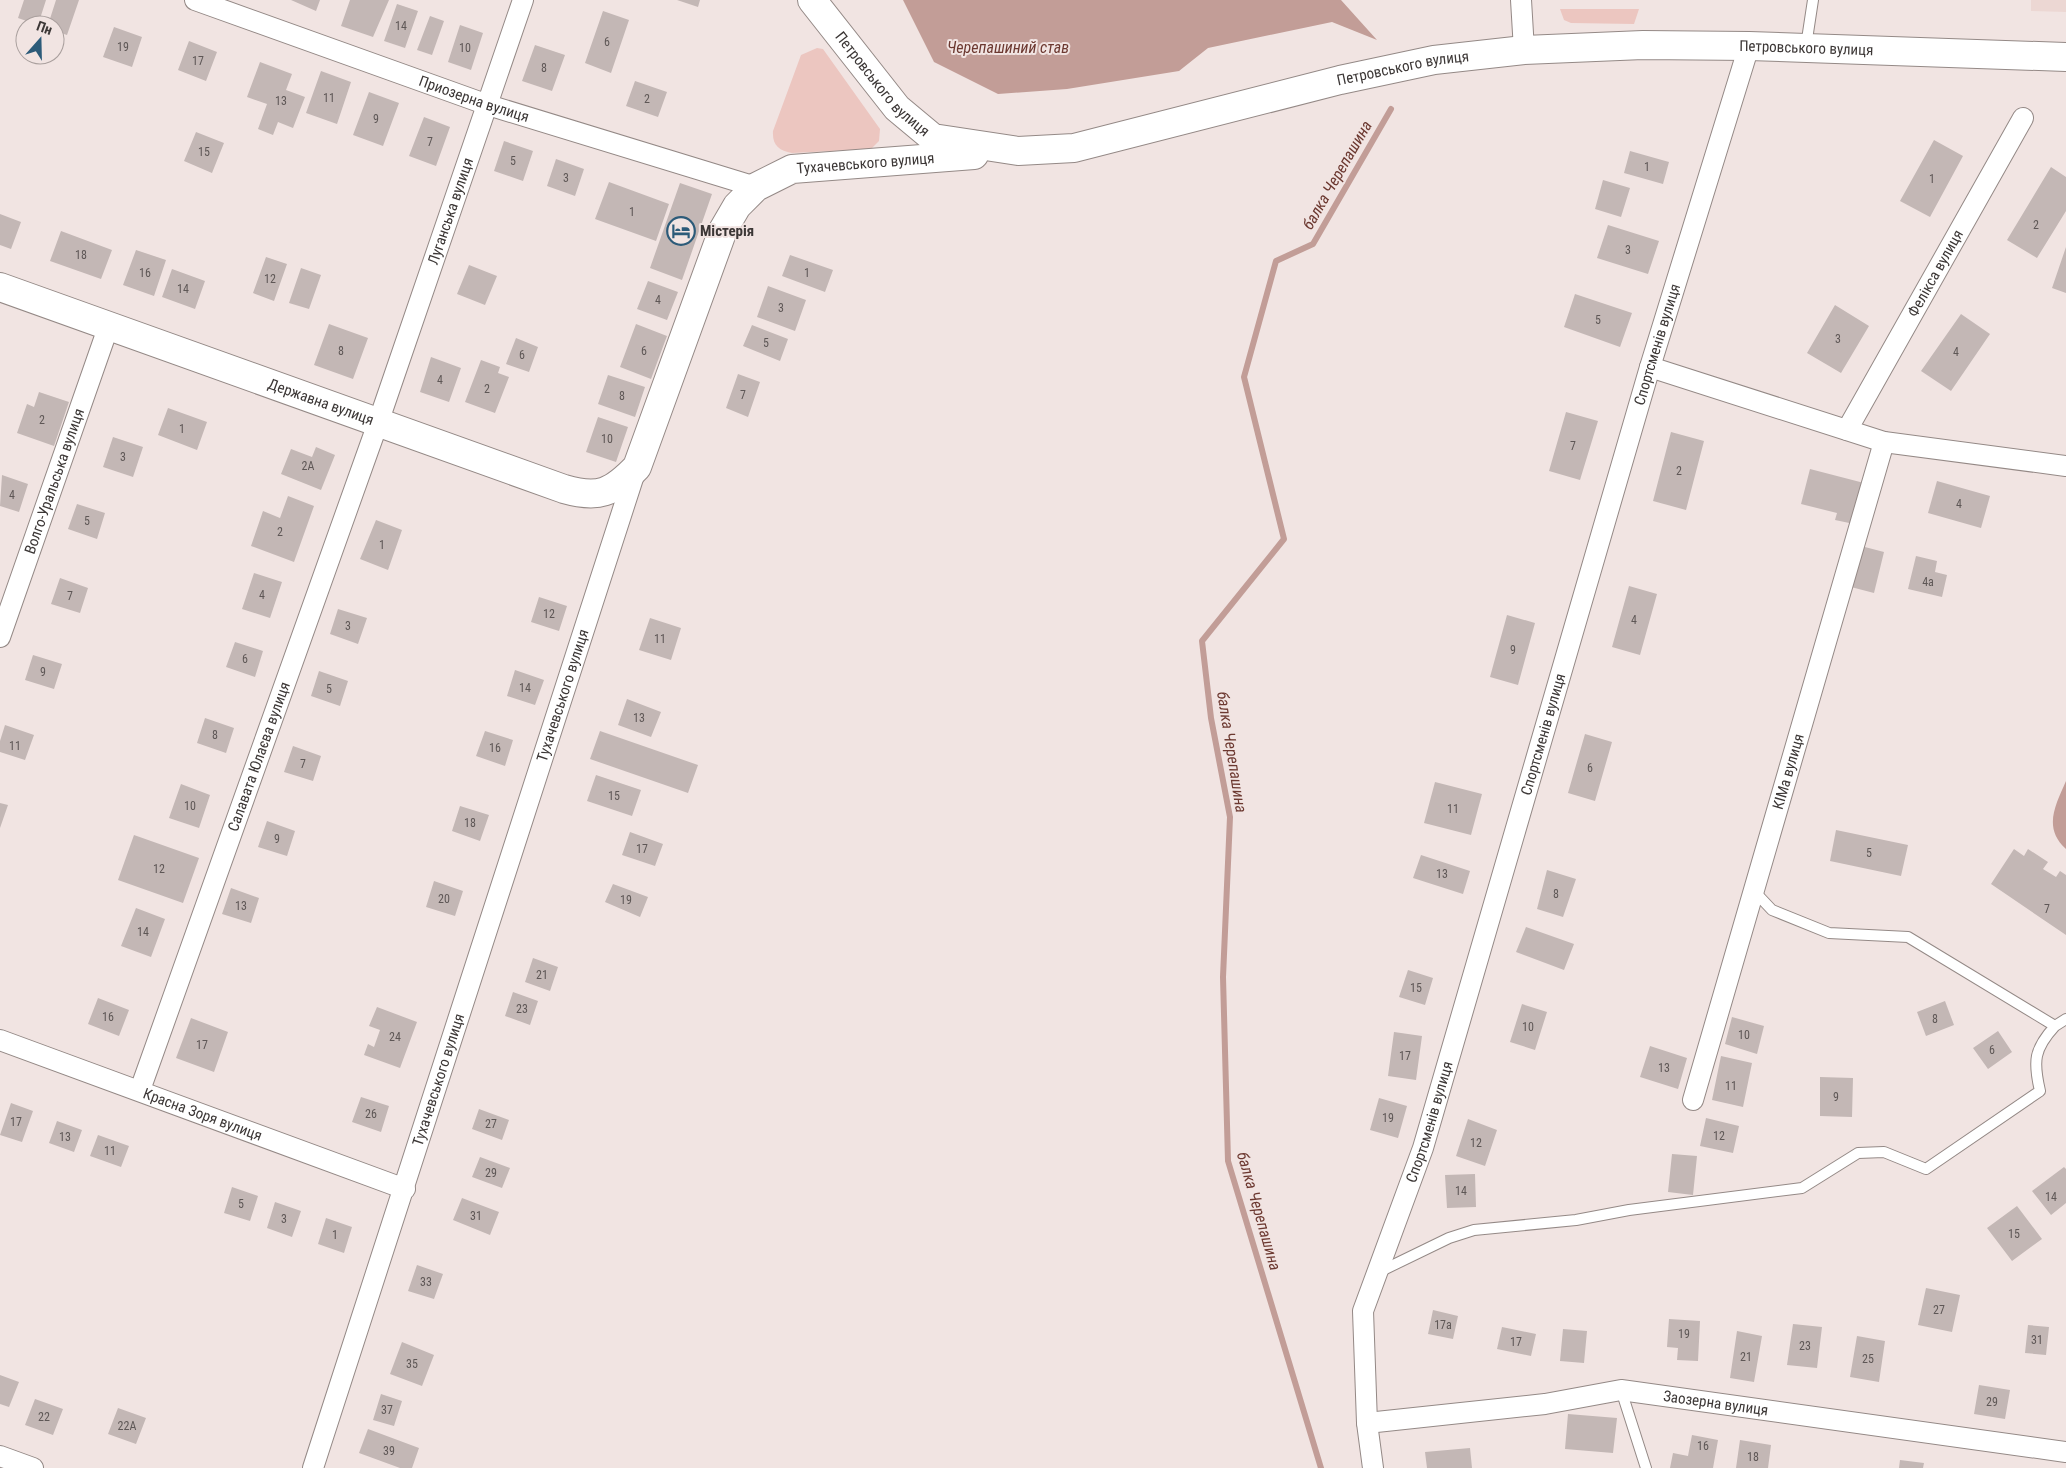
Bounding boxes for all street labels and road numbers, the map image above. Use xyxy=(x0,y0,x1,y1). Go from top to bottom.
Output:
street label: Петровського вулиця xyxy=(831,28,933,140)
street label: Петровського вулиця xyxy=(1739,37,1874,59)
street label: Петровського вулиця xyxy=(1335,47,1470,89)
street label: Приозерна вулиця xyxy=(416,72,531,126)
street label: Тухачевського вулиця xyxy=(796,149,935,178)
street label: Луганська вулиця xyxy=(424,155,477,267)
street label: Фелікса вулиця xyxy=(1904,227,1967,320)
street label: Спортсменів вулиця xyxy=(1630,282,1684,407)
street label: Державна вулиця xyxy=(266,375,376,429)
street label: Волго-Уральська вулиця xyxy=(21,406,88,556)
street label: Тухачевського вулиця xyxy=(533,627,593,764)
street label: Спортсменів вулиця xyxy=(1517,671,1569,797)
street label: Салавата Юлаєва вулиця xyxy=(224,679,294,834)
street label: КІМа вулиця xyxy=(1769,732,1808,812)
street label: Тухачевського вулиця xyxy=(409,1011,468,1148)
street label: Спортсменів вулиця xyxy=(1402,1059,1457,1185)
street label: Красна Зоря вулиця xyxy=(141,1084,265,1145)
street label: Заозерна вулиця xyxy=(1662,1387,1769,1419)

